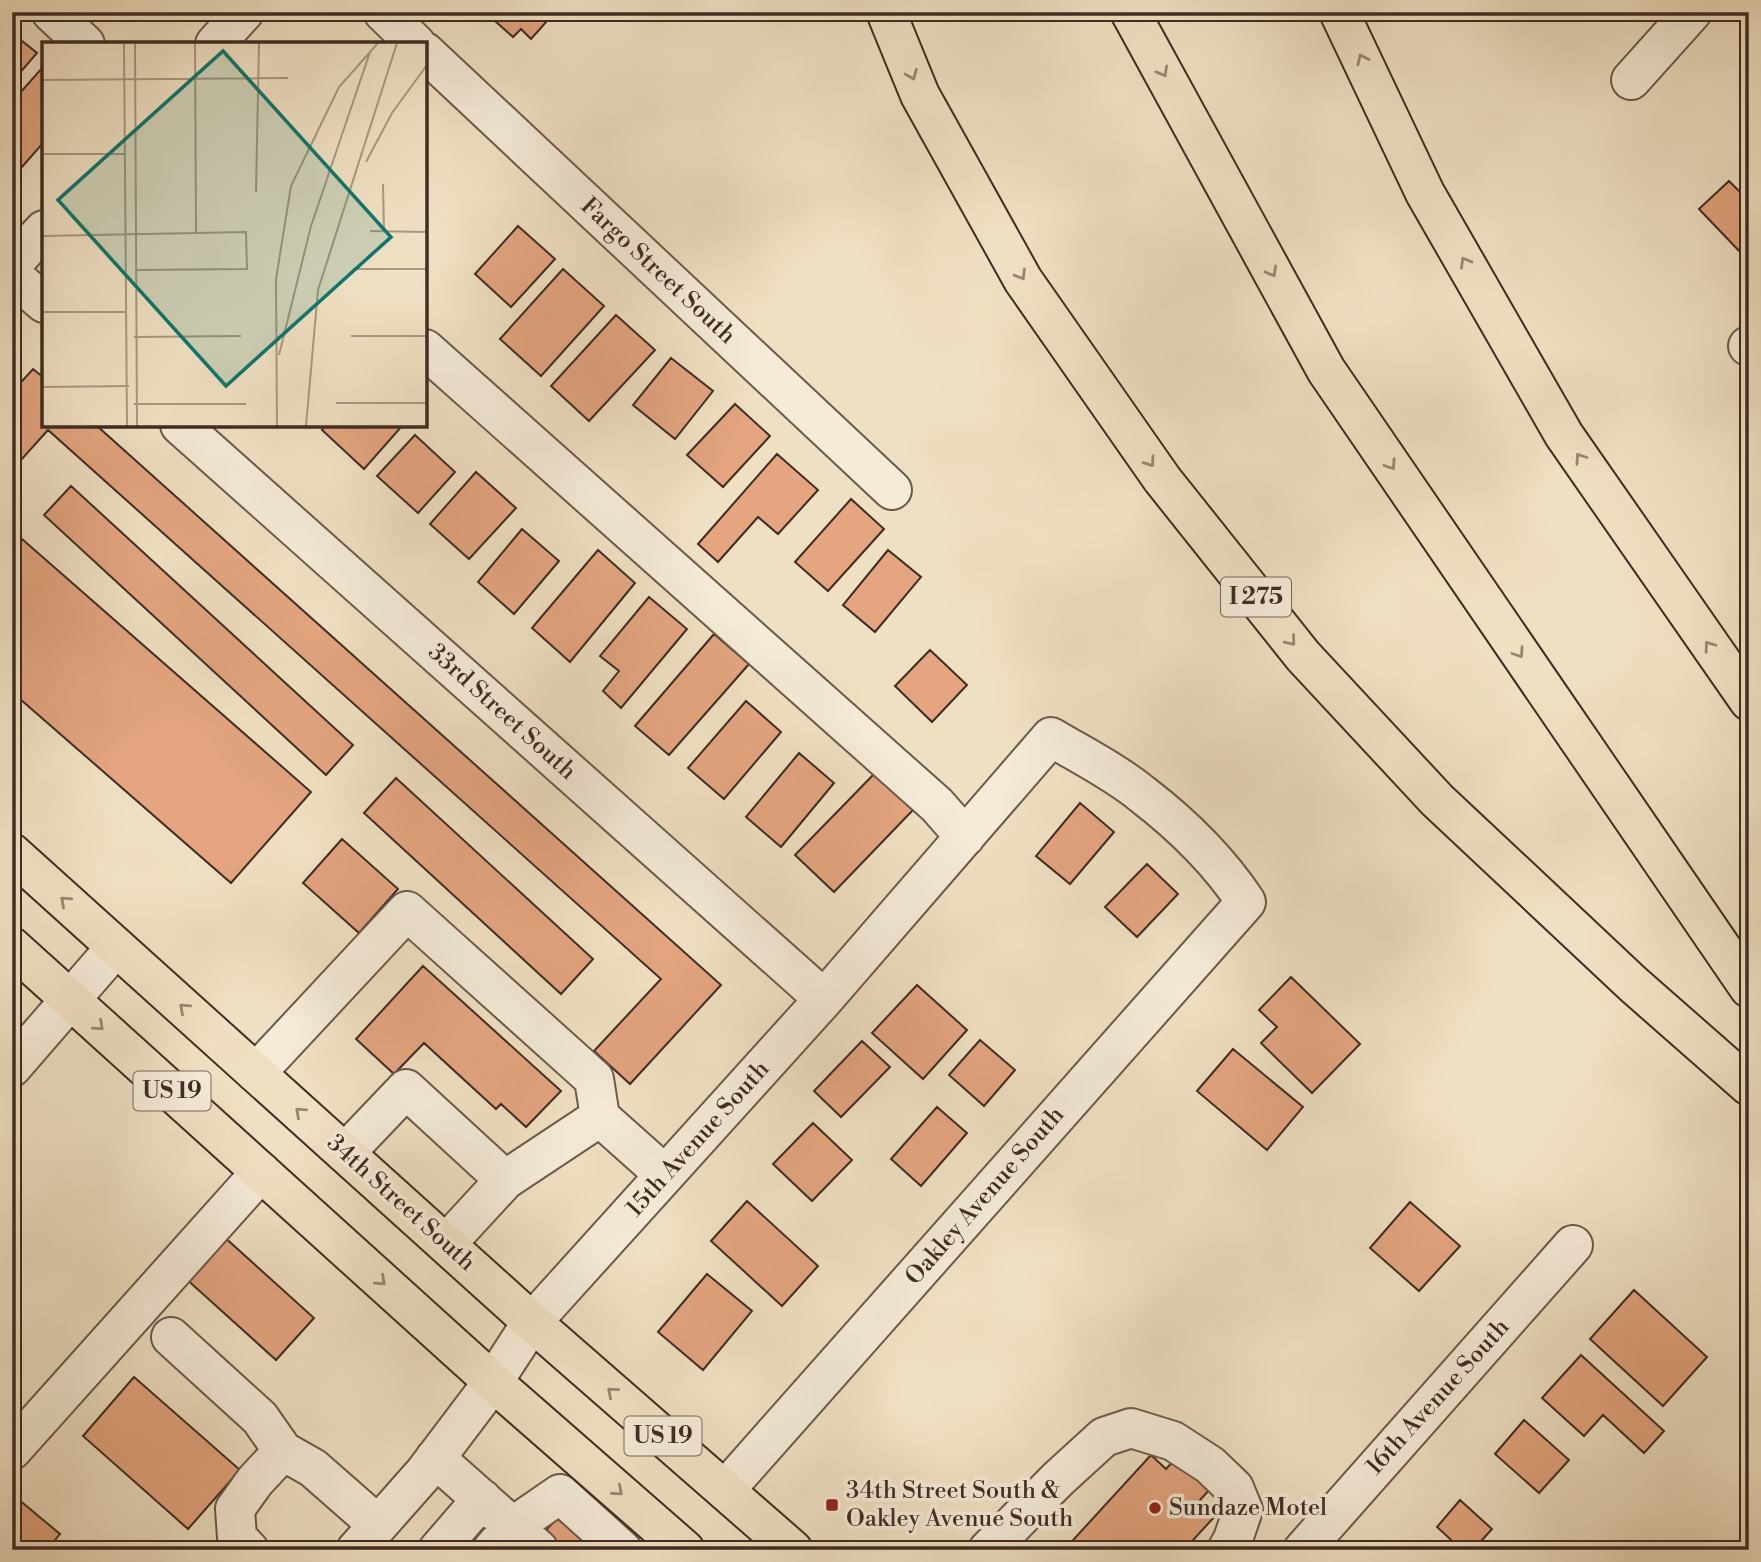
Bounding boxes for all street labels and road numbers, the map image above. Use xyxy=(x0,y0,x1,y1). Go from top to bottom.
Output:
street label: Fargo Street South xyxy=(574,191,742,351)
road number: I 275 xyxy=(1221,578,1291,617)
street label: 33rd Street South xyxy=(422,637,582,787)
street label: 15th Avenue South xyxy=(620,1055,776,1223)
road number: US 19 xyxy=(134,1072,210,1110)
street label: Oakley Avenue South xyxy=(899,1100,1071,1292)
street label: 34th Street South xyxy=(320,1128,482,1278)
street label: 16th Avenue South xyxy=(1360,1313,1516,1481)
road number: US 19 xyxy=(624,1416,702,1456)

